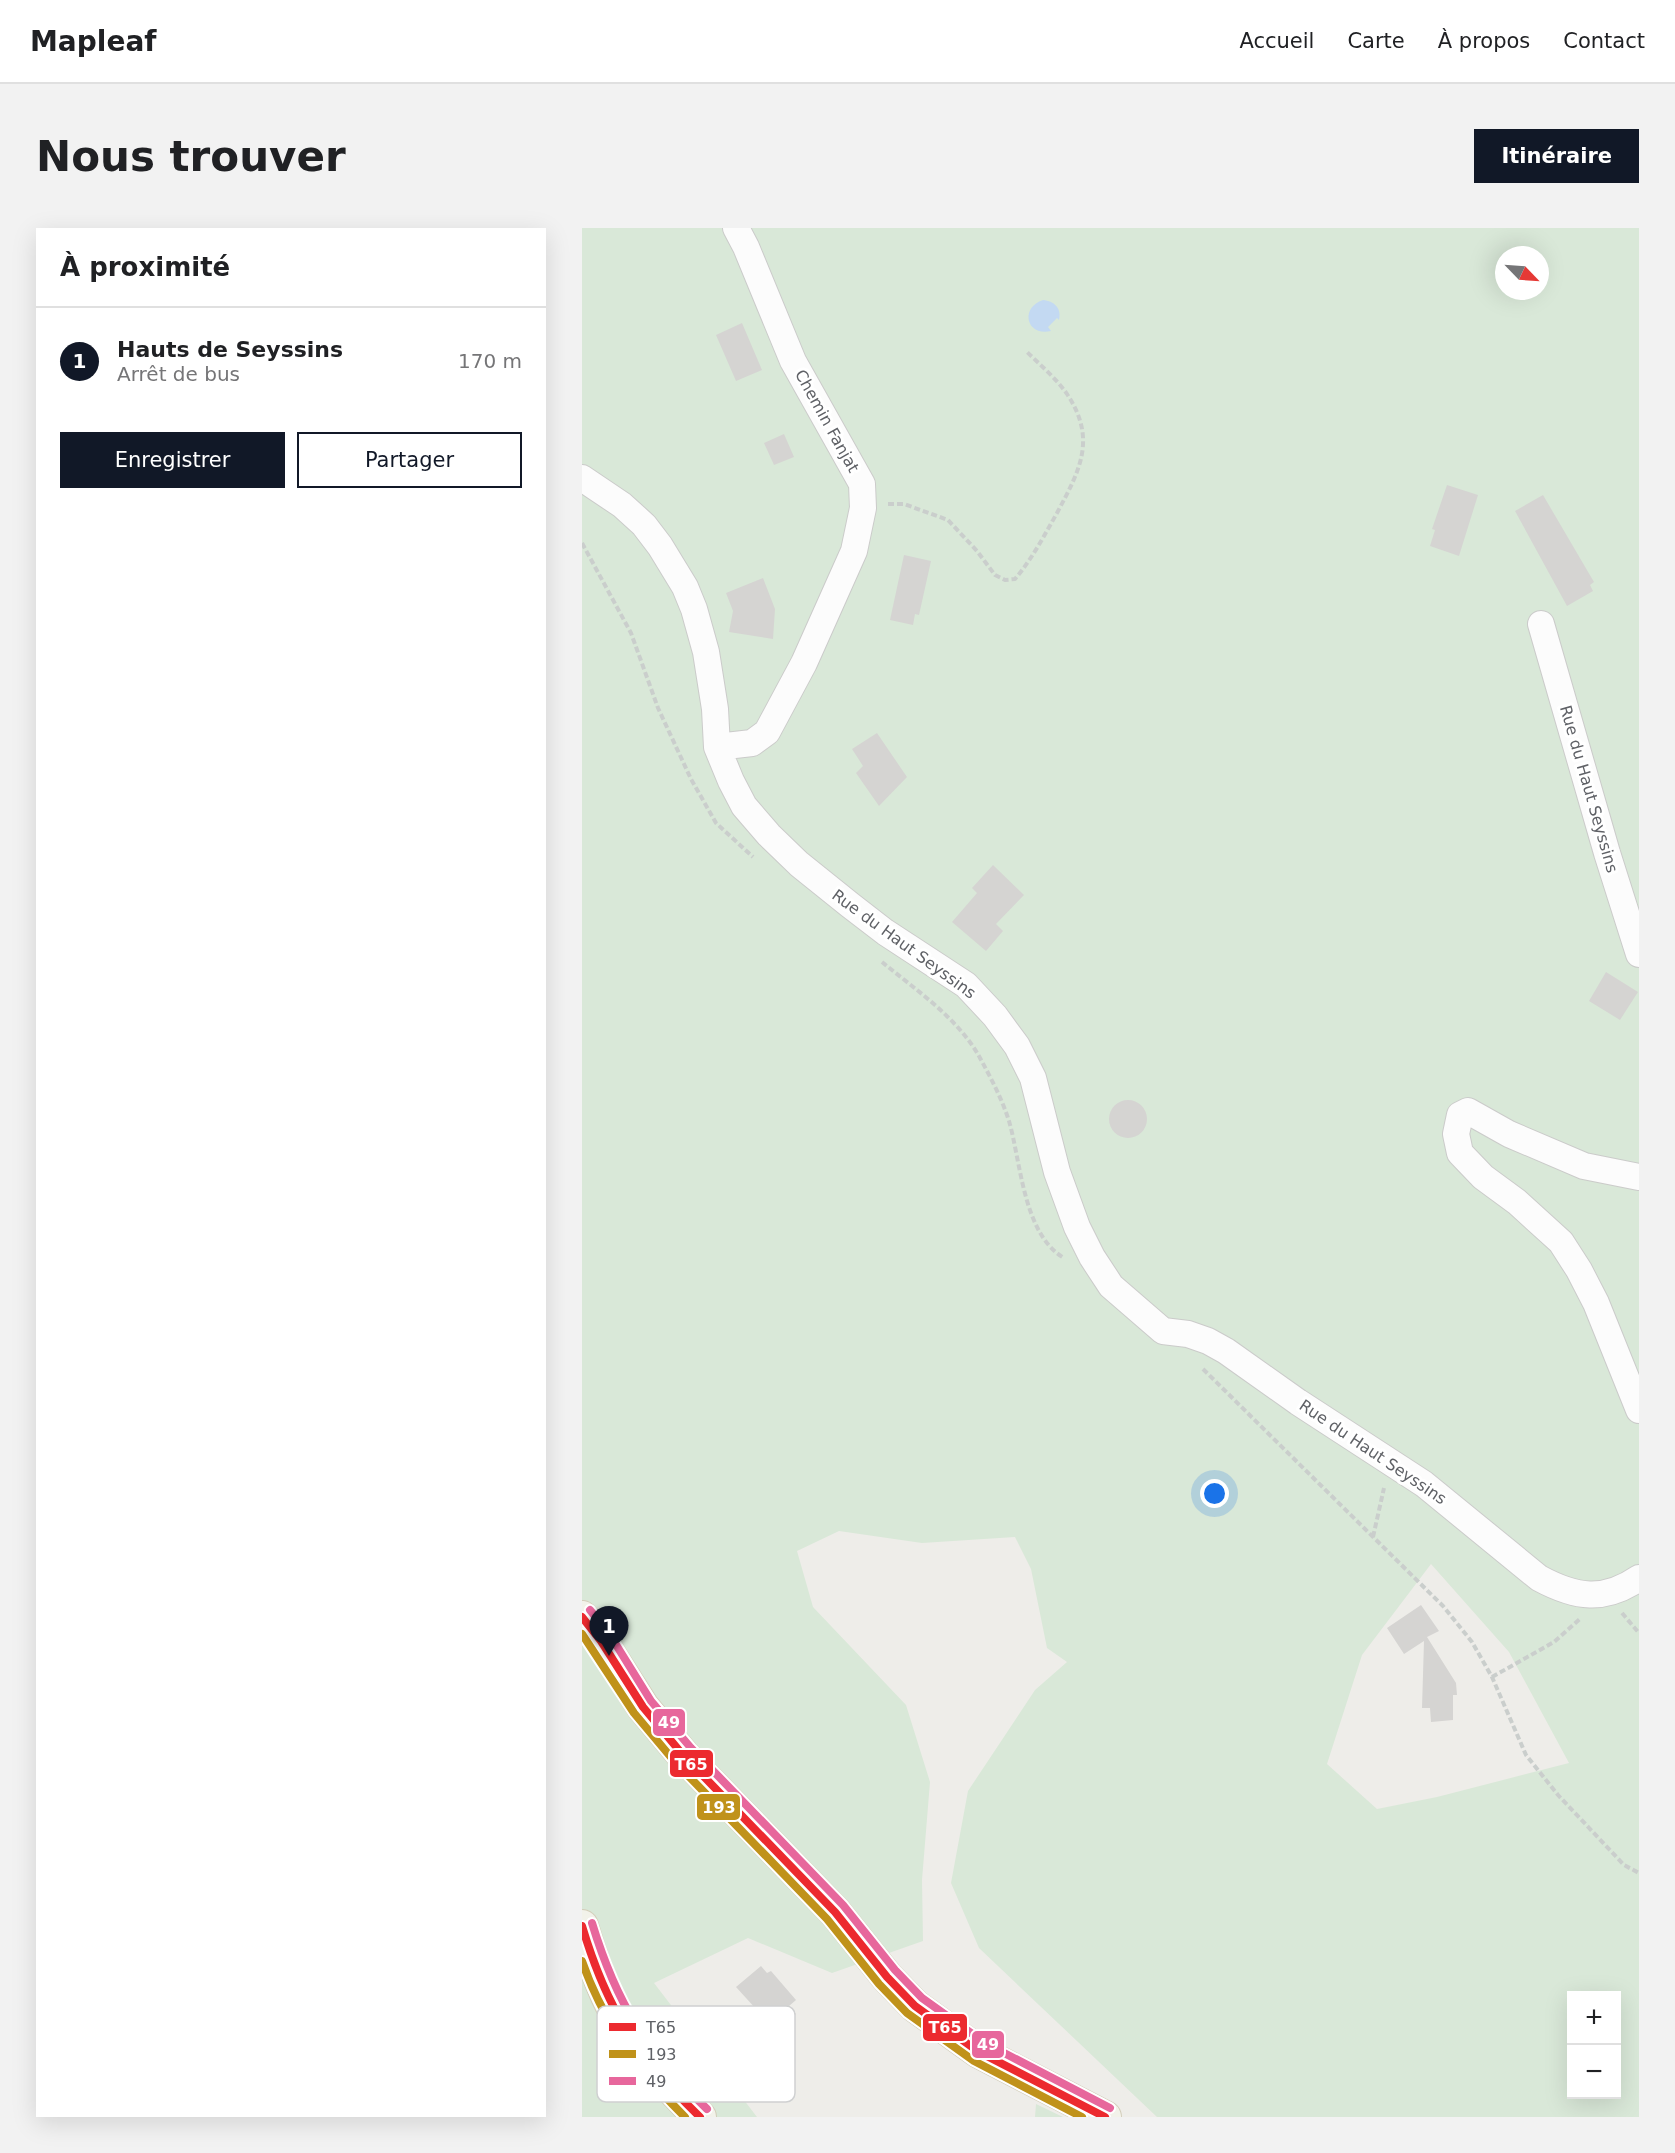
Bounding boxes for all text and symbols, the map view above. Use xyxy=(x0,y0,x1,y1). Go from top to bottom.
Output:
text: Mapleaf xyxy=(30,25,156,58)
text: Accueil xyxy=(1239,29,1314,53)
text: Carte xyxy=(1347,29,1405,53)
text: À propos xyxy=(1438,29,1530,53)
text: Contact xyxy=(1563,29,1645,53)
button: Itinéraire xyxy=(1474,129,1639,183)
text: Nous trouver xyxy=(36,132,346,181)
north arrow xyxy=(1495,246,1549,300)
text: À proximité xyxy=(60,252,230,282)
text: Hauts de Seyssins xyxy=(117,337,343,362)
text: 1 xyxy=(73,349,86,373)
text: 170 m xyxy=(458,349,522,373)
text: Arrêt de bus xyxy=(117,362,240,386)
street label: Chemin Fanjat xyxy=(791,366,863,476)
button: Enregistrer xyxy=(60,432,285,488)
button: Partager xyxy=(297,432,522,488)
street label: Rue du Haut Seyssins xyxy=(1556,703,1622,875)
street label: Rue du Haut Seyssins xyxy=(828,885,980,1003)
street label: Rue du Haut Seyssins xyxy=(1296,1396,1450,1508)
your location xyxy=(1200,1479,1229,1508)
pin: 1 xyxy=(590,1606,628,1656)
line badge: 49 xyxy=(652,1708,686,1737)
text: 49 xyxy=(658,1713,680,1732)
line badge: T65 xyxy=(669,1749,714,1778)
text: T65 xyxy=(674,1755,708,1774)
line badge: 193 xyxy=(696,1793,741,1821)
text: 193 xyxy=(702,1798,736,1817)
map controls xyxy=(1567,1991,1621,2099)
button: + xyxy=(1567,1991,1621,2045)
legend xyxy=(597,2006,795,2102)
line badge: T65 xyxy=(922,2013,968,2042)
text: T65 xyxy=(645,2018,676,2037)
text: T65 xyxy=(928,2018,962,2037)
line badge: 49 xyxy=(971,2030,1005,2059)
text: 49 xyxy=(977,2035,999,2054)
text: 193 xyxy=(646,2045,677,2064)
button: − xyxy=(1567,2045,1621,2099)
text: 49 xyxy=(646,2072,666,2091)

